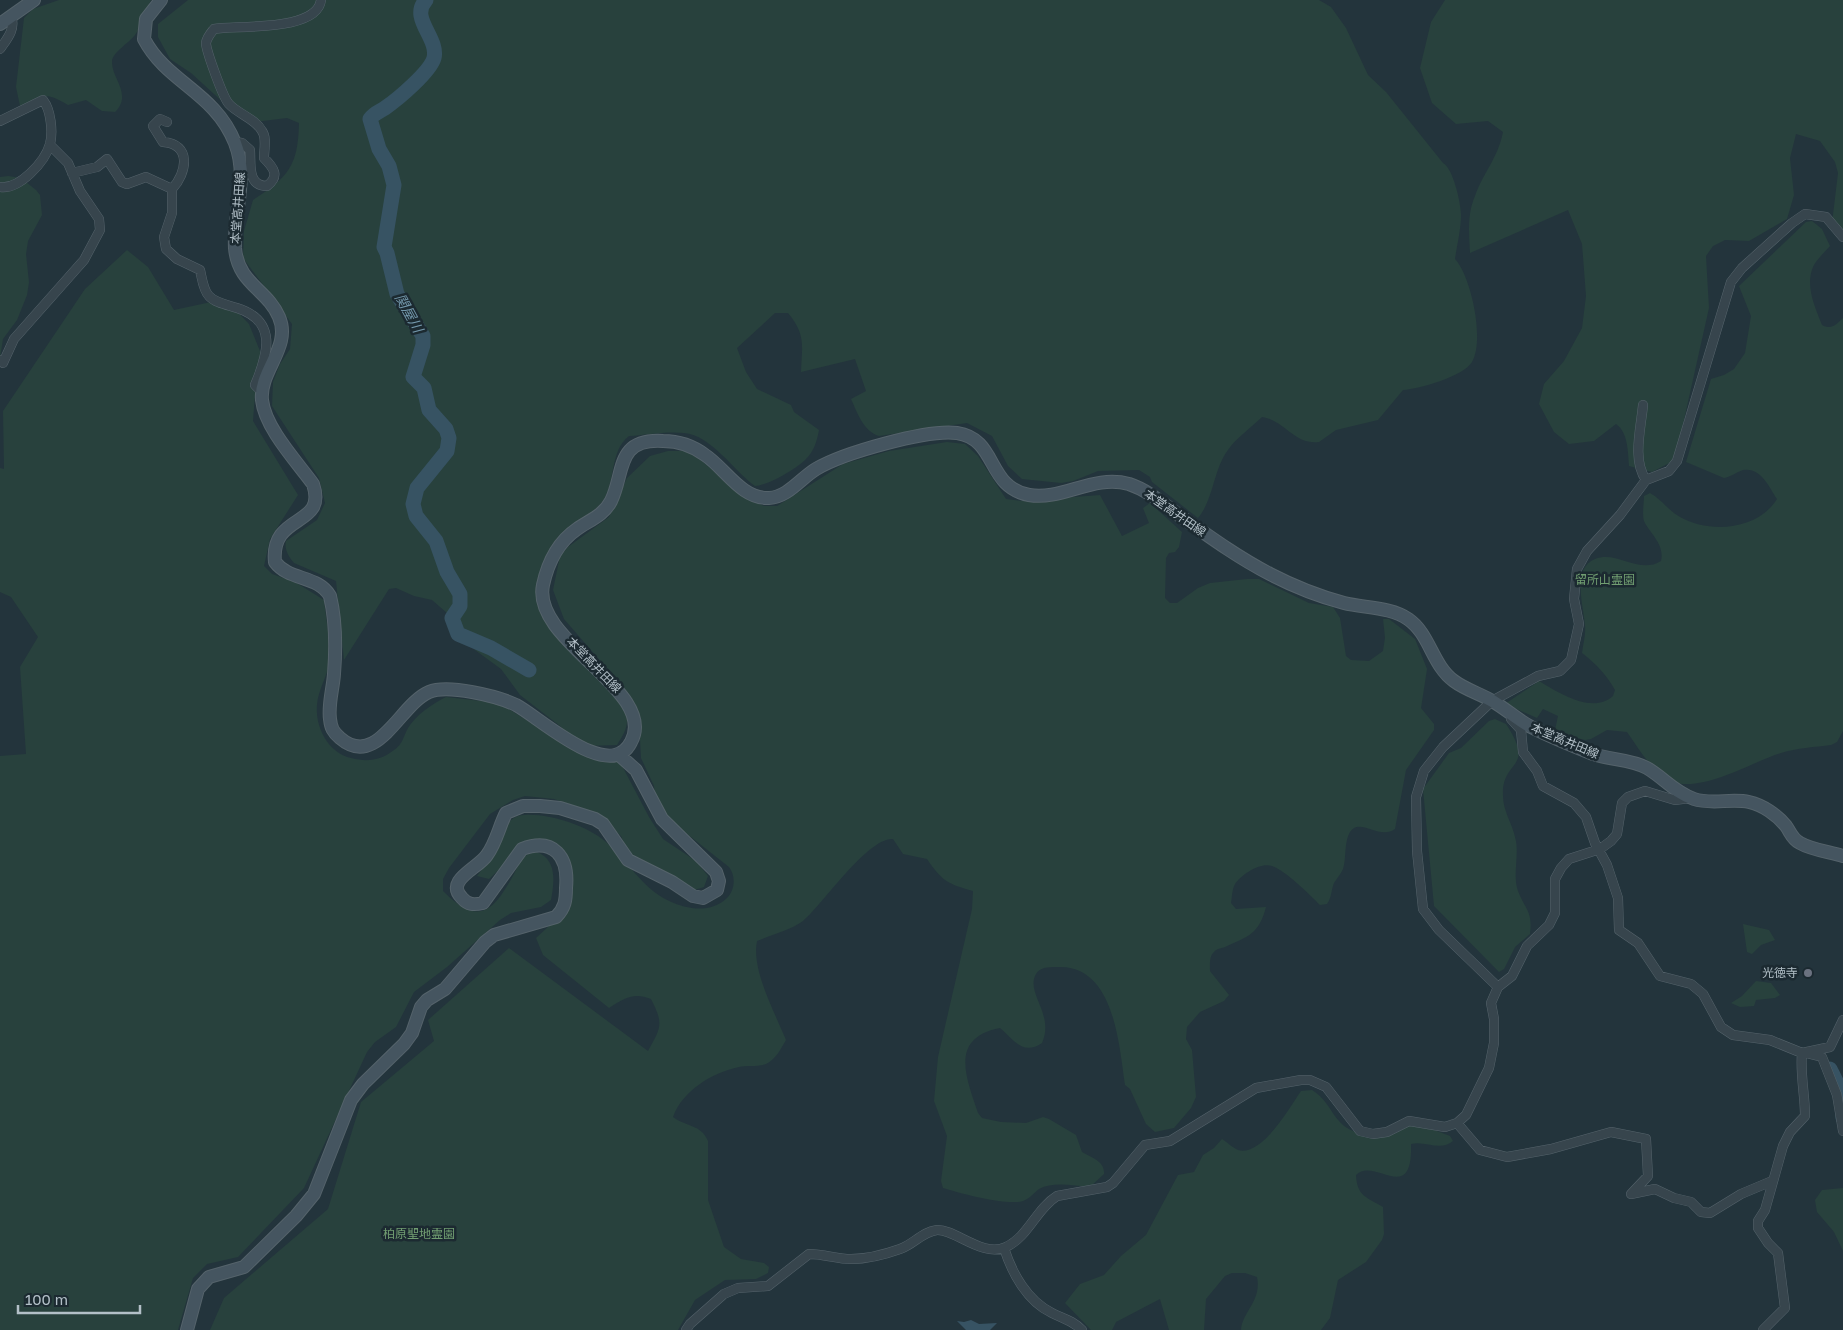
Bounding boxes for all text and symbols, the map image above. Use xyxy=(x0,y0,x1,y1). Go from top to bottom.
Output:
street label: 本堂高井田線 xyxy=(228,172,247,244)
water label: 関屋川 xyxy=(392,290,428,337)
street label: 本堂高井田線 xyxy=(1141,486,1209,539)
park label: 留所山霊園 xyxy=(1575,572,1635,587)
street label: 本堂高井田線 xyxy=(564,634,625,696)
street label: 本堂高井田線 xyxy=(1529,720,1601,762)
place label: 光徳寺 xyxy=(1762,965,1798,980)
marker: 光徳寺 xyxy=(1802,967,1814,979)
park label: 柏原聖地霊園 xyxy=(383,1226,455,1241)
scale bar xyxy=(18,1282,140,1314)
text: 100 m xyxy=(25,1290,68,1308)

